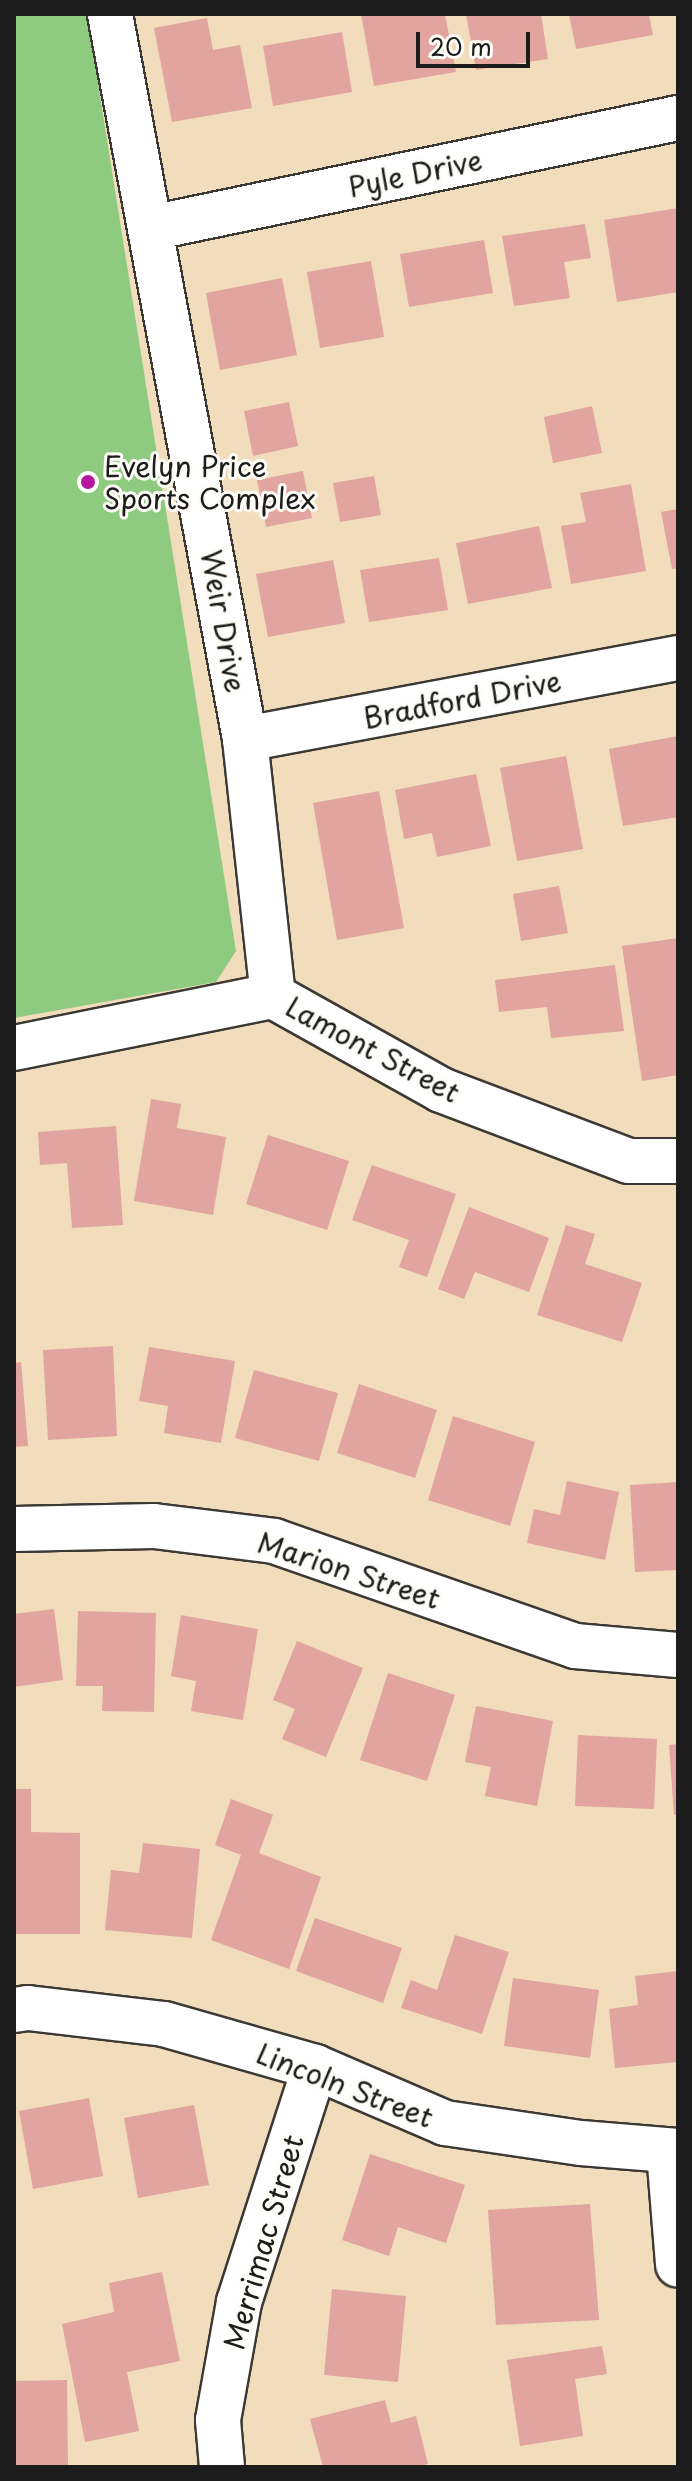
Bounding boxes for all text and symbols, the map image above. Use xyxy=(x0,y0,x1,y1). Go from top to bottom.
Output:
scale bar xyxy=(420,16,534,66)
text: 20 m xyxy=(430,28,492,64)
street label: Pyle Drive xyxy=(344,142,486,204)
place label: Evelyn Price Sports Complex xyxy=(104,449,317,515)
marker: Evelyn Price Sports Complex xyxy=(79,473,97,491)
street label: Weir Drive xyxy=(195,547,253,695)
street label: Bradford Drive xyxy=(360,663,564,735)
street label: Lamont Street xyxy=(280,989,466,1109)
street label: Marion Street xyxy=(254,1525,444,1615)
street label: Lincoln Street xyxy=(252,2036,438,2134)
street label: Merrimac Street xyxy=(216,2131,310,2353)

